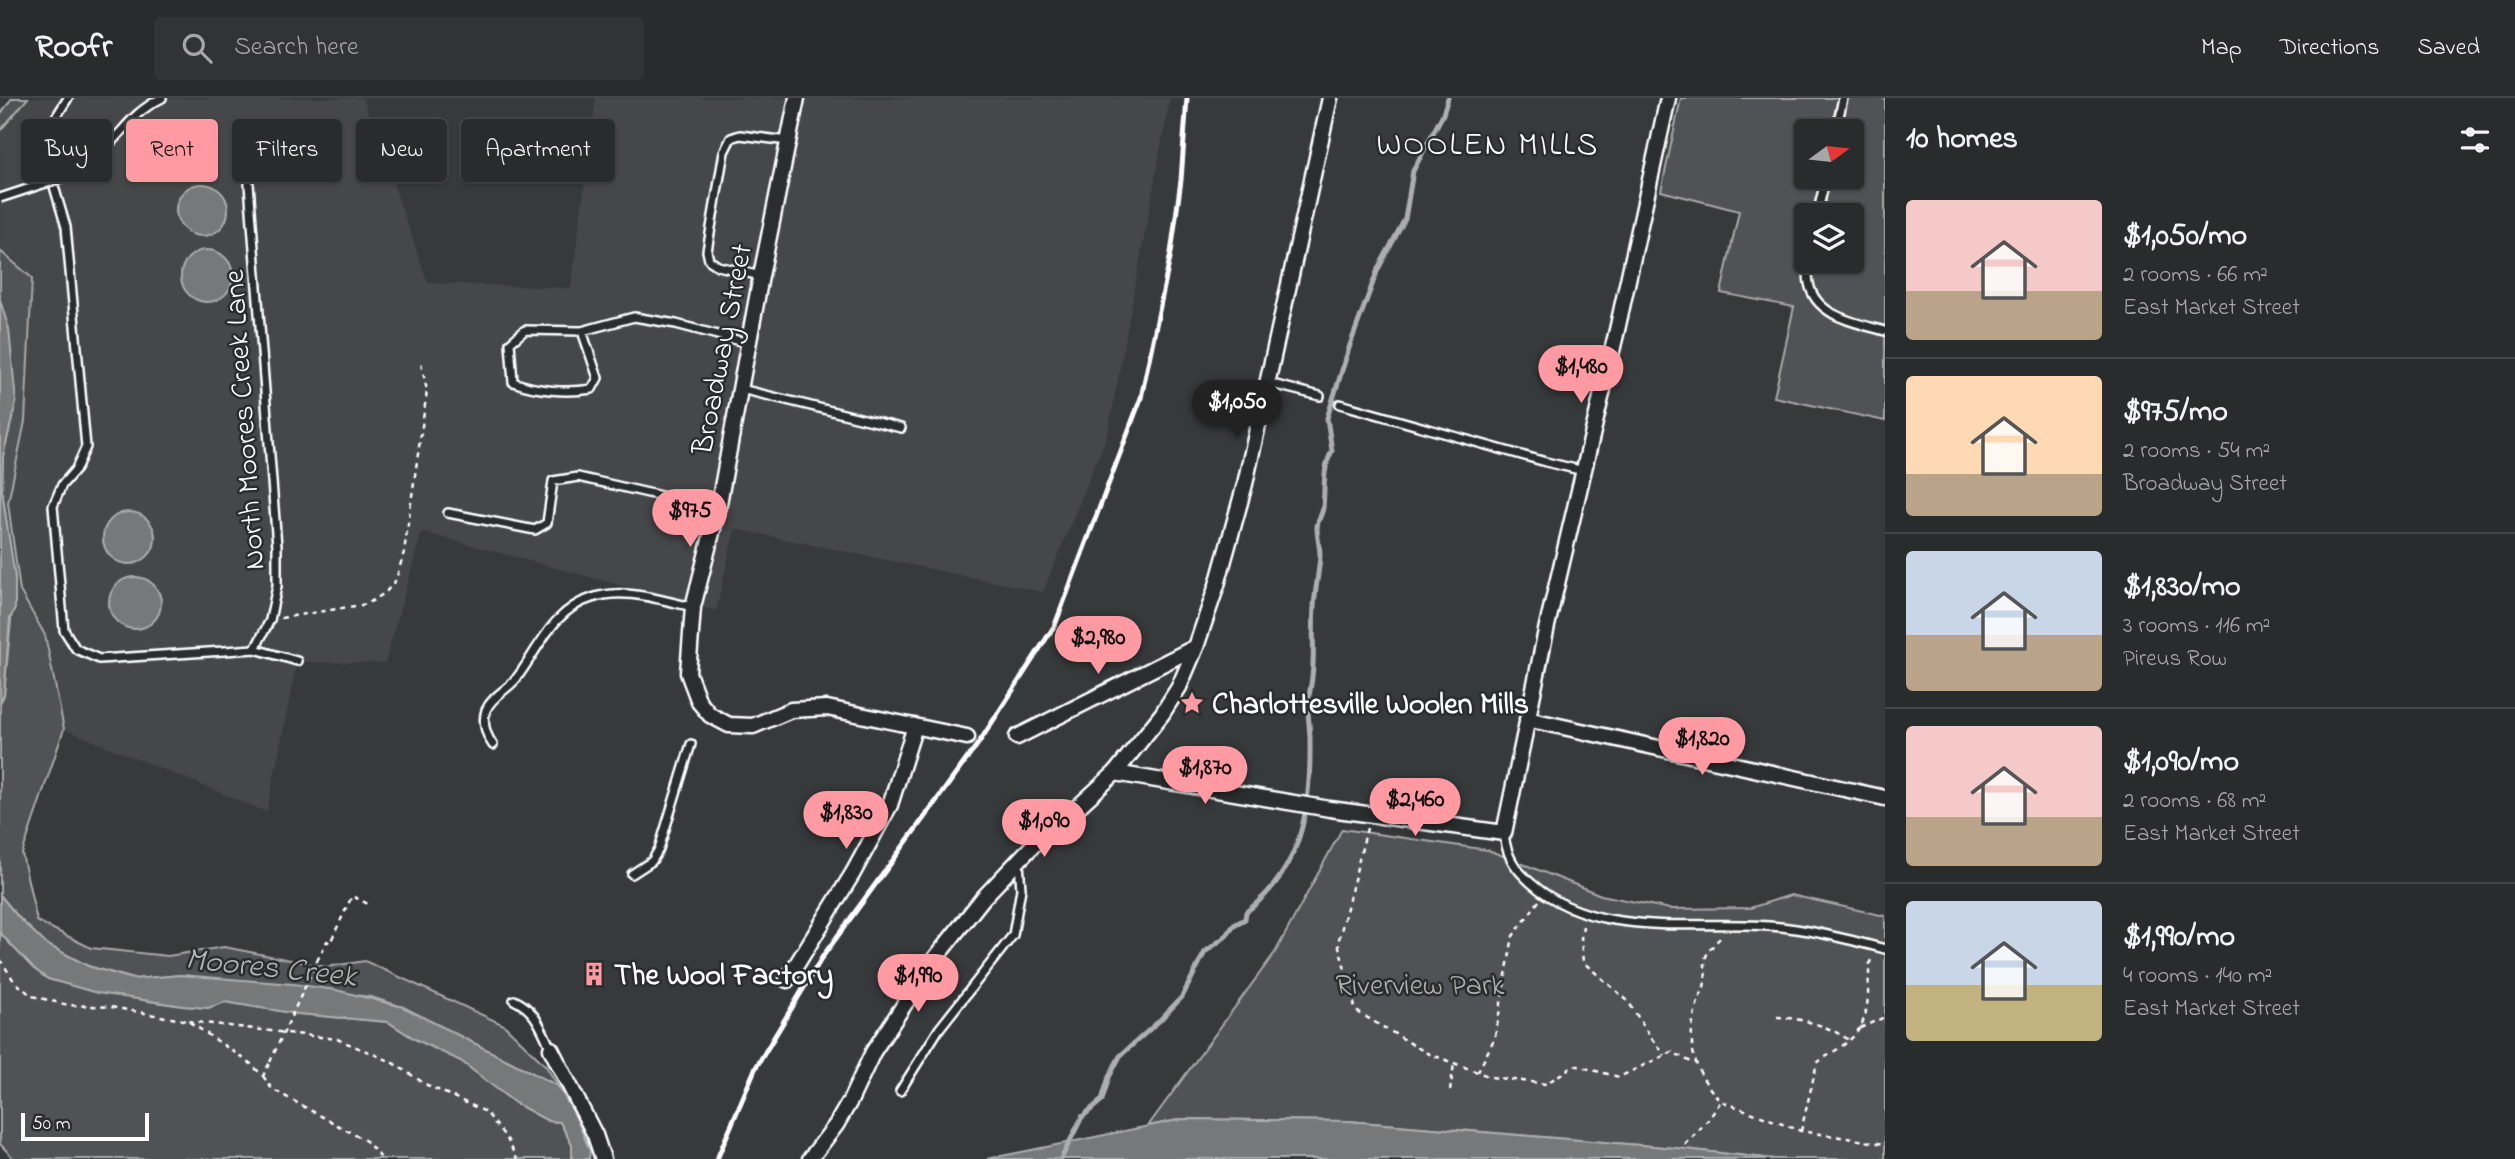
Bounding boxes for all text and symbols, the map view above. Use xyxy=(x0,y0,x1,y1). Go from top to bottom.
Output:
search box xyxy=(154,17,644,80)
text: Roofr xyxy=(35,24,112,72)
icon: search xyxy=(178,29,216,67)
text: Search here xyxy=(234,29,359,67)
text: Map xyxy=(2201,31,2242,66)
text: Directions xyxy=(2280,31,2379,66)
text: Saved xyxy=(2417,31,2480,66)
text: 10 homes xyxy=(1906,118,2018,162)
chip: Buy xyxy=(21,119,112,182)
chip: Rent xyxy=(126,119,218,182)
chip: Filters xyxy=(232,119,342,182)
chip: New xyxy=(356,119,447,182)
chip: Apartment xyxy=(461,119,615,182)
north arrow xyxy=(1794,119,1864,189)
map controls xyxy=(1794,119,1864,273)
icon: filters xyxy=(2456,121,2494,159)
district label: WOOLEN MILLS xyxy=(1377,123,1599,170)
button: layers xyxy=(1794,203,1864,273)
text: $1,050/mo xyxy=(2123,215,2247,259)
icon: home xyxy=(1962,228,2046,312)
street label: Broadway Street xyxy=(682,240,766,460)
text: 2 rooms · 66 m² xyxy=(2123,259,2268,292)
street label: North Moores Creek Lane xyxy=(214,268,278,571)
text: East Market Street xyxy=(2123,292,2300,325)
pin: $1,480 xyxy=(1524,345,1638,405)
text: $1,480 xyxy=(1554,351,1608,384)
pin: $1,050 xyxy=(1180,380,1294,440)
text: $1,050 xyxy=(1208,386,1266,419)
text: $975/mo xyxy=(2123,391,2228,435)
icon: home xyxy=(1962,404,2046,488)
text: 2 rooms · 54 m² xyxy=(2123,435,2270,468)
text: Broadway Street xyxy=(2123,468,2287,501)
pin: $975 xyxy=(649,490,731,549)
text: $975 xyxy=(668,495,712,528)
text: $1,830/mo xyxy=(2123,566,2241,610)
icon: home xyxy=(1962,579,2046,663)
text: 3 rooms · 116 m² xyxy=(2123,610,2270,643)
pin: $2,980 xyxy=(1041,616,1155,676)
text: $2,980 xyxy=(1071,622,1125,655)
text: Pireus Row xyxy=(2123,643,2227,676)
place label: Charlottesville Woolen Mills xyxy=(1212,684,1529,728)
place icon: Charlottesville Woolen Mills xyxy=(1178,689,1206,717)
pin: $1,820 xyxy=(1645,718,1759,777)
text: $1,820 xyxy=(1674,723,1730,756)
text: $1,090/mo xyxy=(2123,741,2239,785)
pin: $1,870 xyxy=(1148,746,1262,806)
text: $1,870 xyxy=(1178,752,1232,785)
icon: home xyxy=(1962,754,2046,838)
pin: $2,460 xyxy=(1358,778,1472,838)
text: $2,460 xyxy=(1386,784,1444,817)
text: 2 rooms · 68 m² xyxy=(2123,785,2266,818)
pin: $1,830 xyxy=(789,792,903,851)
text: $1,830 xyxy=(819,797,873,830)
pin: $1,090 xyxy=(987,800,1101,859)
text: $1,090 xyxy=(1018,805,1070,838)
text: East Market Street xyxy=(2123,818,2300,851)
text: $1,990/mo xyxy=(2123,916,2235,960)
icon: home xyxy=(1962,929,2046,1013)
water label: Moores Creek xyxy=(183,937,360,1002)
pin: $1,990 xyxy=(861,954,975,1014)
place label: The Wool Factory xyxy=(614,955,833,999)
building icon: The Wool Factory xyxy=(580,960,608,988)
text: $1,990 xyxy=(894,960,942,993)
text: 4 rooms · 140 m² xyxy=(2123,960,2272,993)
park label: Riverview Park xyxy=(1335,965,1505,1009)
text: East Market Street xyxy=(2123,993,2300,1026)
scale bar xyxy=(21,1110,149,1142)
text: 50 m xyxy=(32,1111,71,1138)

